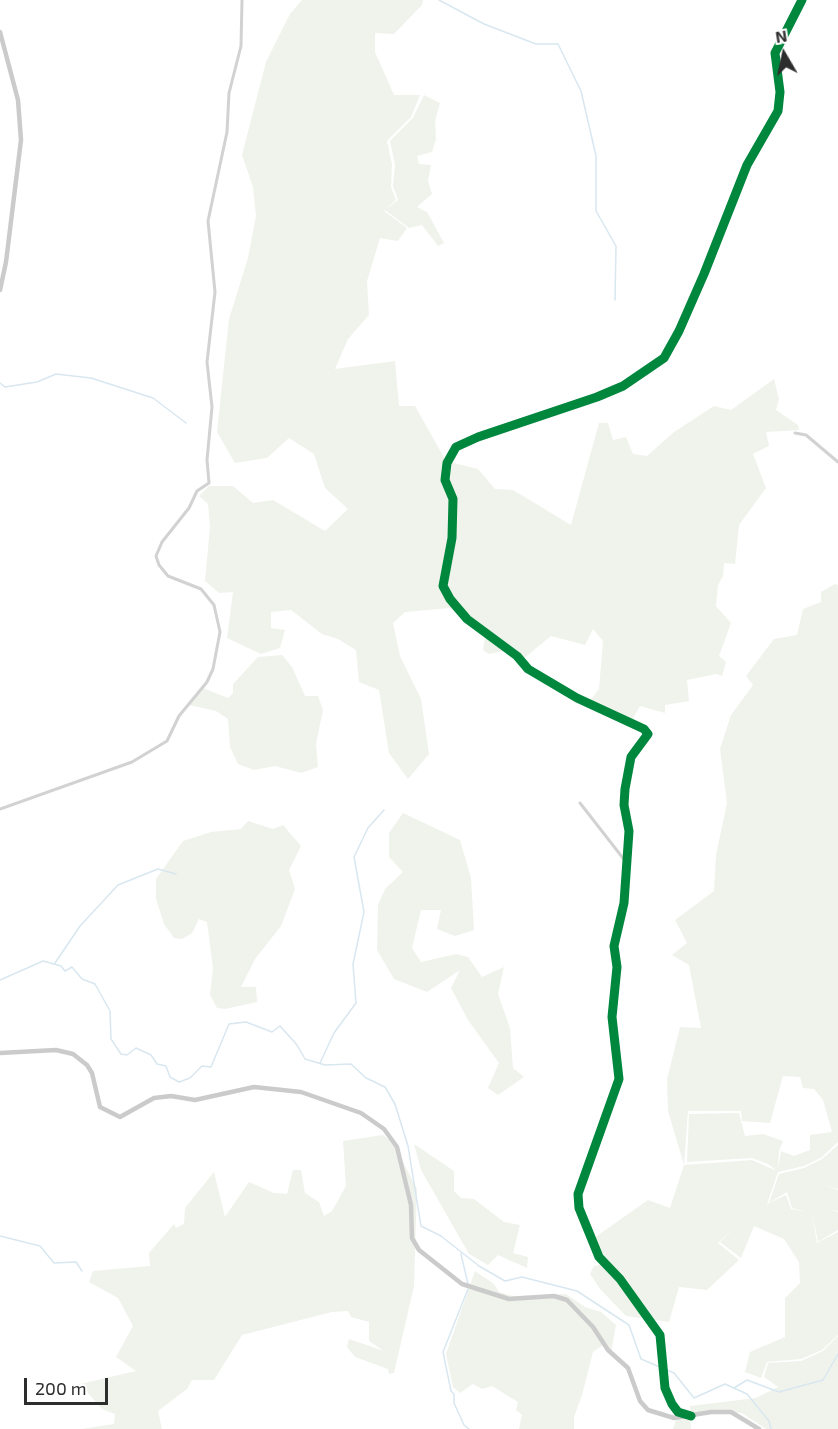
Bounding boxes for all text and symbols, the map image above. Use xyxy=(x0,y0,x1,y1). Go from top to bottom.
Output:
north arrow xyxy=(754,24,814,84)
text: N xyxy=(774,25,788,46)
scale bar xyxy=(27,1366,111,1404)
text: 200 m xyxy=(35,1377,87,1399)

